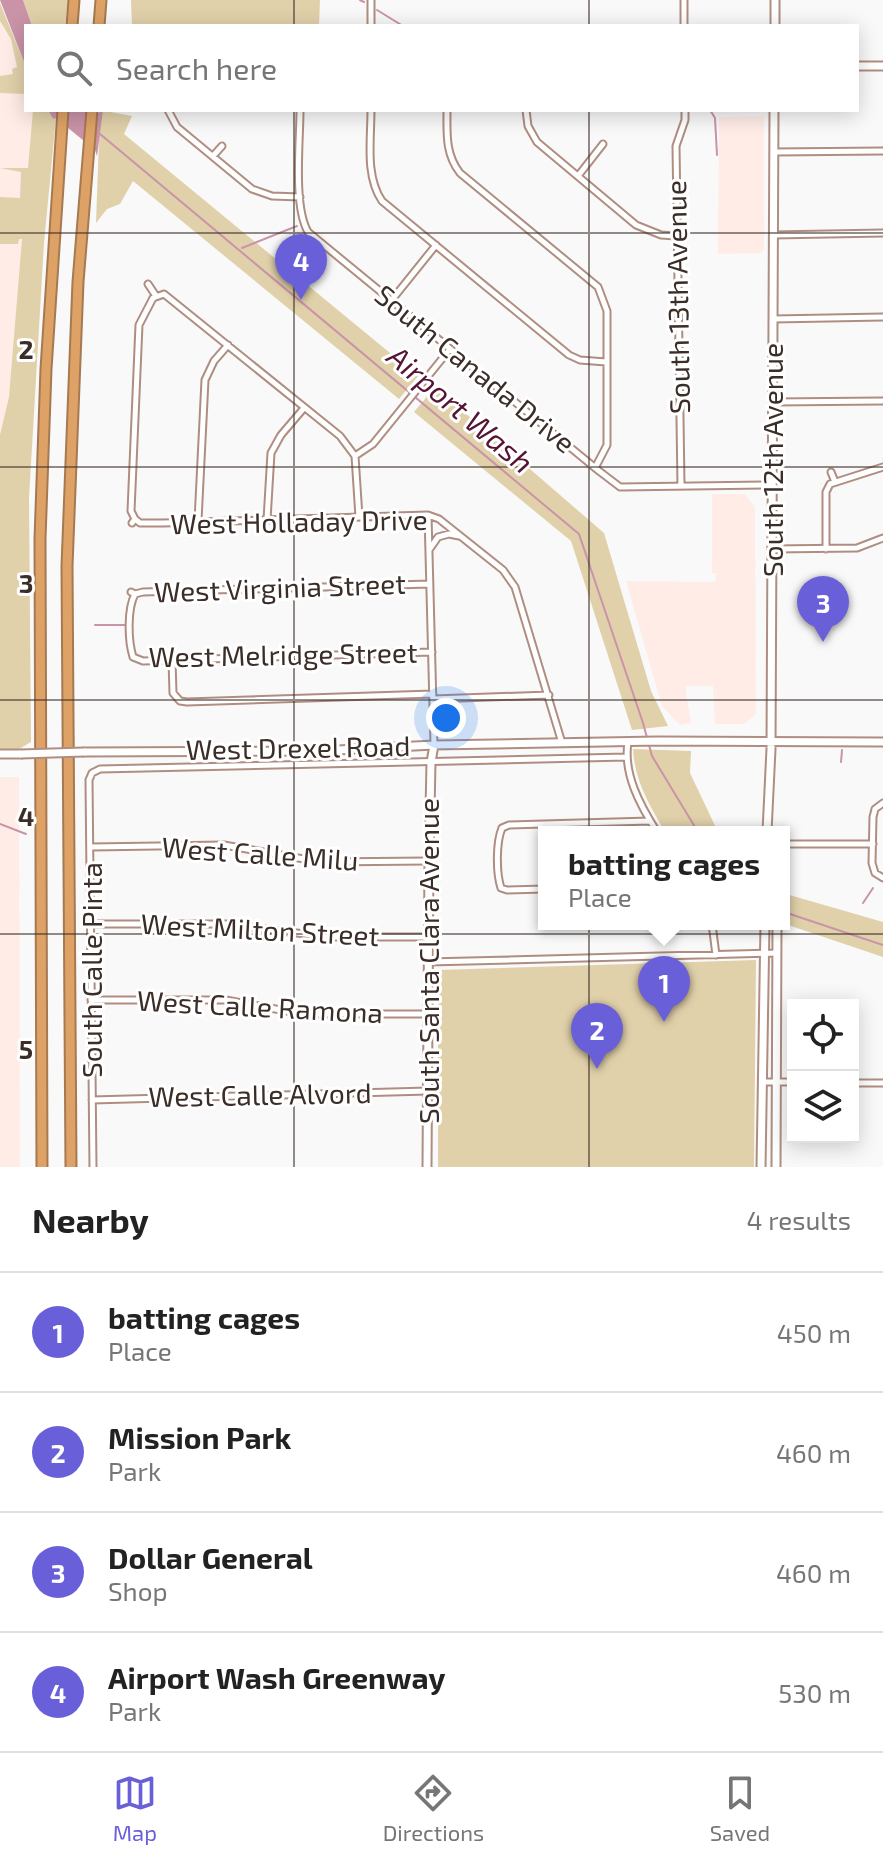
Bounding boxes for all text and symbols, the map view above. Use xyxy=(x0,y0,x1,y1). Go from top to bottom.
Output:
search box xyxy=(24,24,859,112)
icon: search xyxy=(52,46,96,90)
text: Search here xyxy=(116,50,277,86)
street label: South 13th Avenue xyxy=(658,180,696,414)
pin: 4 xyxy=(275,234,327,300)
street label: South Canada Drive xyxy=(369,277,583,459)
text: 2 xyxy=(18,333,34,364)
water label: Airport Wash xyxy=(380,336,541,480)
street label: South 12th Avenue xyxy=(755,343,789,577)
street label: West Holladay Drive xyxy=(170,502,428,540)
street label: West Virginia Street xyxy=(154,566,406,608)
text: 3 xyxy=(19,567,33,598)
pin: 3 xyxy=(797,576,849,642)
street label: West Melridge Street xyxy=(148,635,418,673)
your location xyxy=(426,698,466,738)
street label: West Drexel Road xyxy=(185,728,411,766)
street label: South Santa Clara Avenue xyxy=(411,798,445,1124)
text: 4 xyxy=(18,800,34,831)
popup xyxy=(538,826,790,930)
street label: West Calle Milu xyxy=(161,829,360,877)
text: batting cages xyxy=(568,845,760,881)
street label: South Calle Pinta xyxy=(74,862,108,1078)
text: Place xyxy=(568,881,632,912)
street label: West Milton Street xyxy=(140,906,380,952)
pin: 1 xyxy=(638,956,690,1022)
street label: West Calle Ramona xyxy=(136,983,384,1029)
map controls xyxy=(787,999,859,1143)
button: locate xyxy=(787,999,859,1071)
pin: 2 xyxy=(571,1003,623,1069)
text: 5 xyxy=(19,1033,33,1064)
button: layers xyxy=(787,1071,859,1143)
street label: West Calle Alvord xyxy=(148,1075,372,1113)
text: Nearby xyxy=(32,1199,149,1240)
text: 4 results xyxy=(746,1204,851,1235)
text: batting cages xyxy=(108,1299,300,1335)
text: 1 xyxy=(52,1317,64,1348)
text: 450 m xyxy=(777,1317,851,1348)
text: Place xyxy=(108,1335,172,1366)
text: Mission Park xyxy=(108,1419,291,1455)
text: 2 xyxy=(50,1437,66,1468)
text: 460 m xyxy=(776,1437,851,1468)
text: Park xyxy=(108,1455,161,1486)
text: Dollar General xyxy=(108,1539,313,1575)
text: 3 xyxy=(51,1557,65,1588)
text: 460 m xyxy=(776,1557,851,1588)
text: Shop xyxy=(108,1575,168,1606)
text: Airport Wash Greenway xyxy=(108,1659,445,1695)
text: 4 xyxy=(50,1677,66,1708)
text: 530 m xyxy=(778,1677,851,1708)
text: Park xyxy=(108,1695,161,1726)
tab: Map xyxy=(113,1771,157,1845)
tab: Directions xyxy=(383,1771,484,1845)
tab: Saved xyxy=(710,1771,770,1845)

